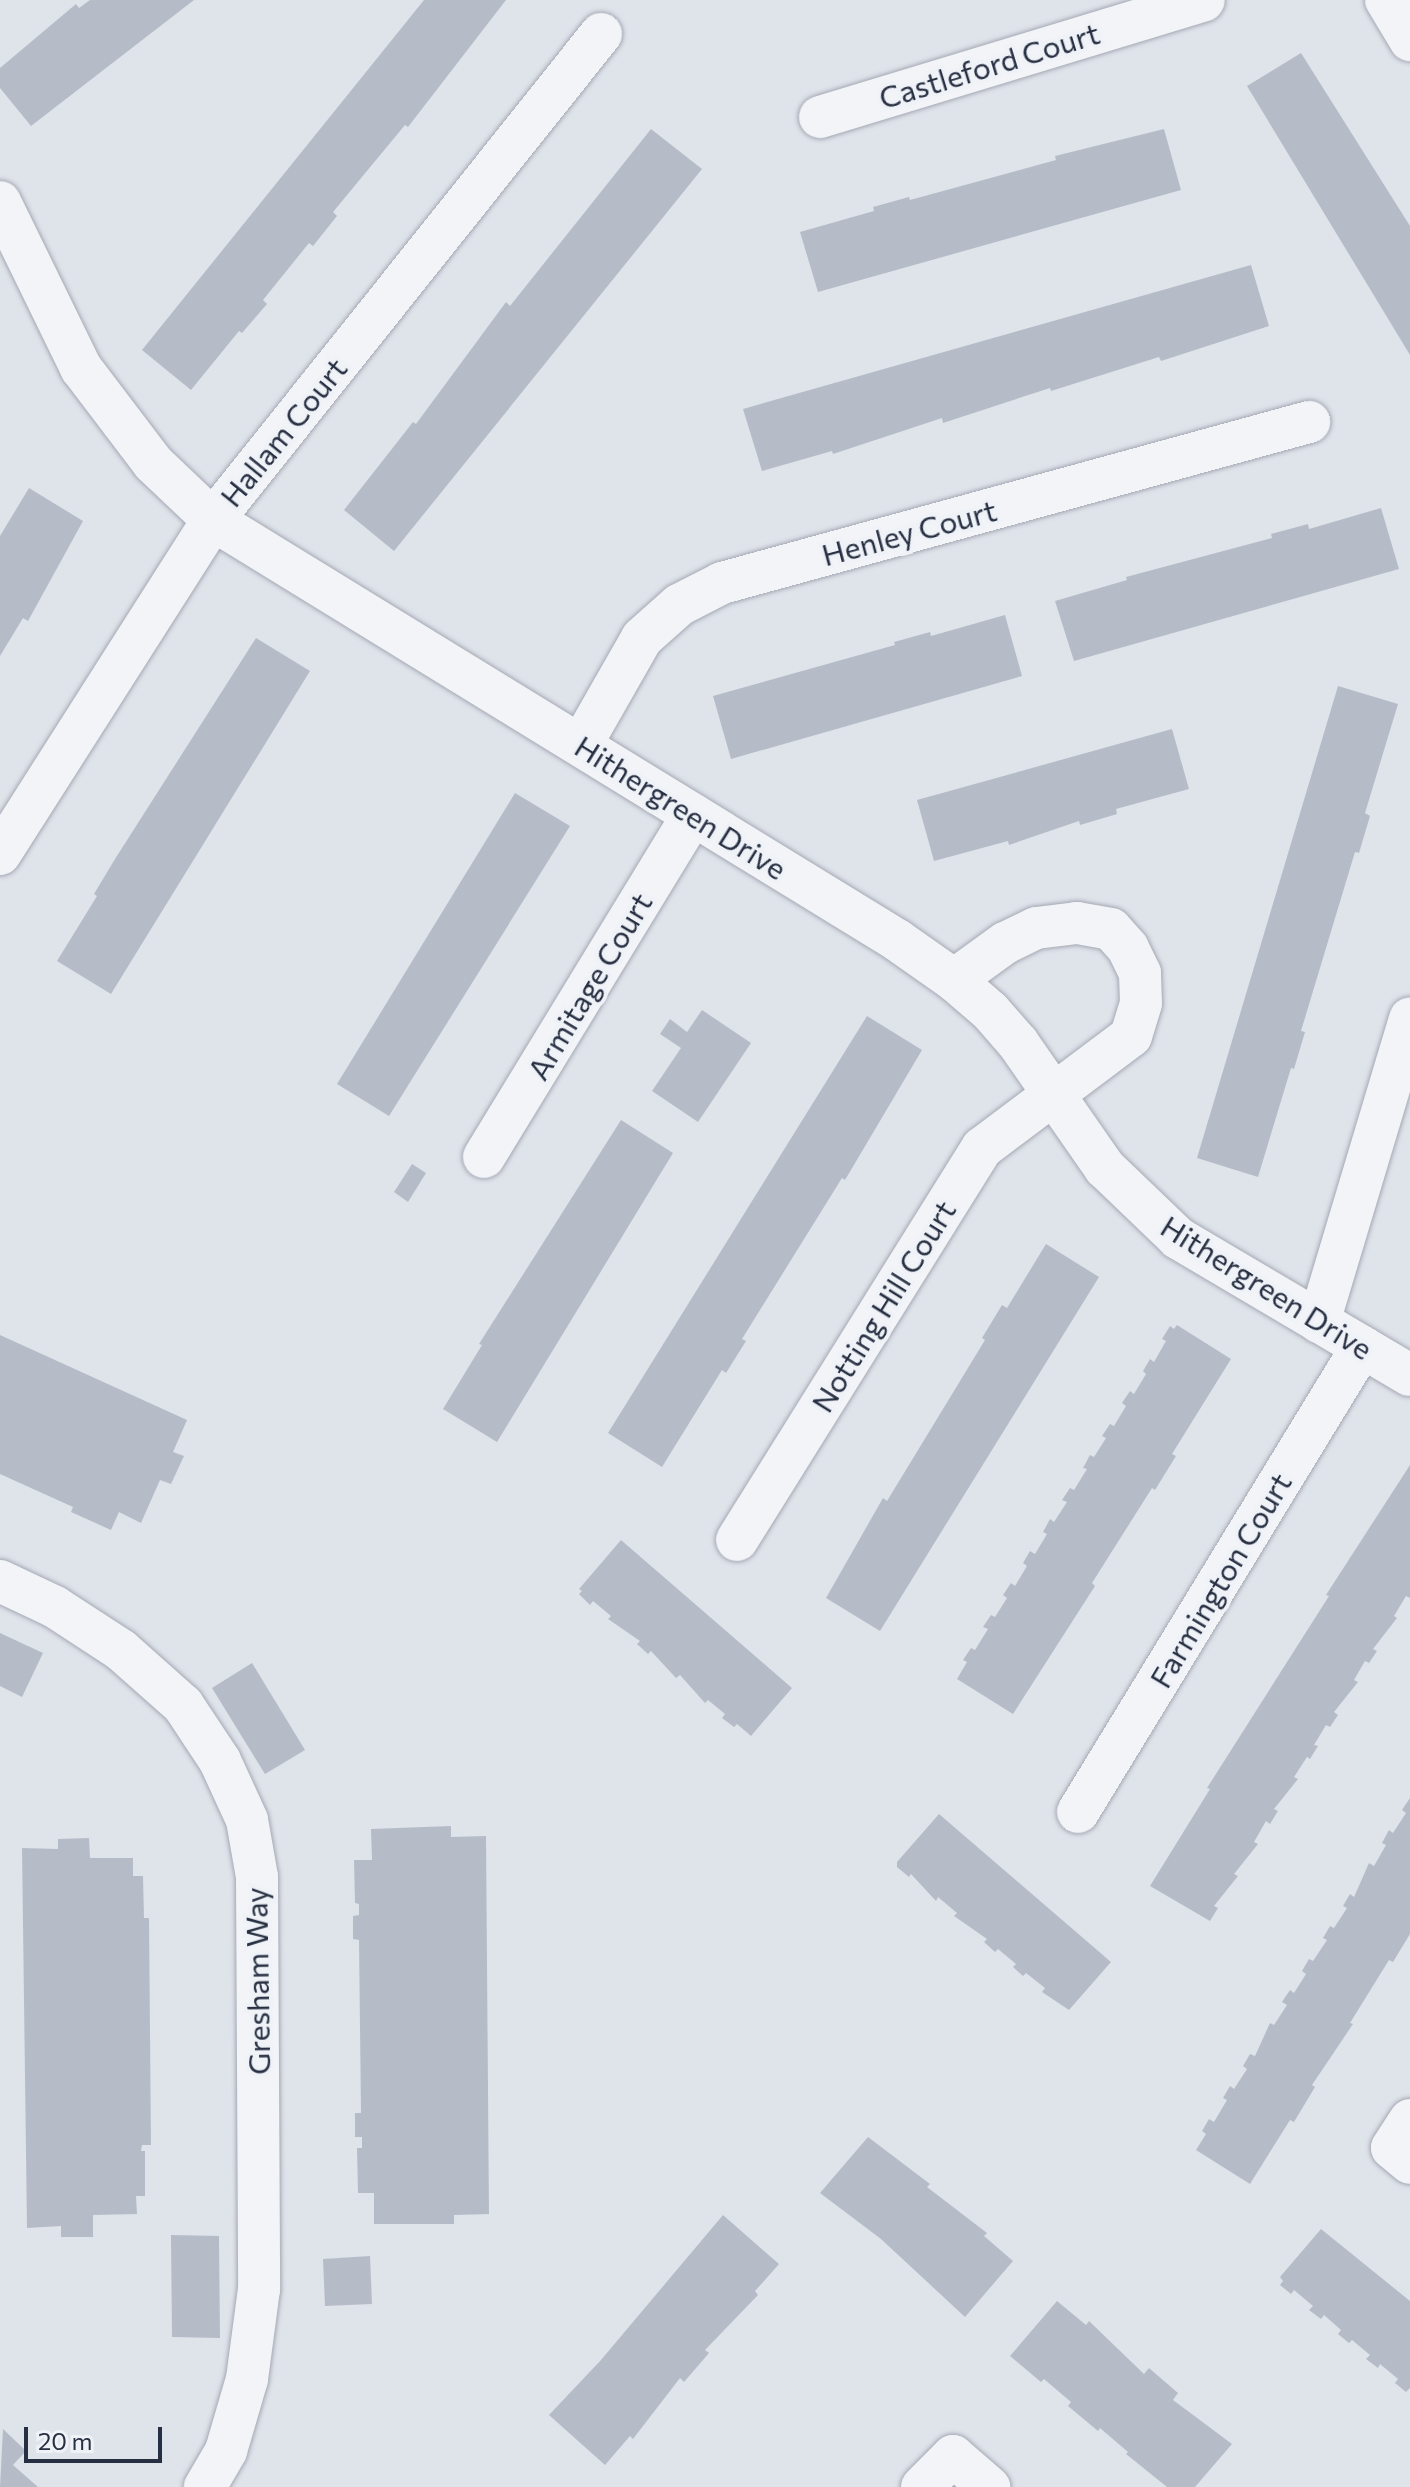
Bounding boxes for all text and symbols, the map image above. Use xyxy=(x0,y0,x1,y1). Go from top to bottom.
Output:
street label: Castleford Court xyxy=(875,14,1103,116)
street label: Hallam Court xyxy=(212,351,354,513)
street label: Henley Court xyxy=(818,491,1000,573)
street label: Hithergreen Drive xyxy=(569,728,793,886)
street label: Armitage Court xyxy=(519,886,659,1086)
street label: Notting Hill Court xyxy=(803,1194,963,1418)
street label: Hithergreen Drive xyxy=(1155,1208,1379,1366)
street label: Farmington Court xyxy=(1142,1466,1298,1694)
street label: Gresham Way xyxy=(237,1887,277,2075)
scale bar xyxy=(28,2411,166,2461)
text: 20 m xyxy=(38,2426,92,2455)

